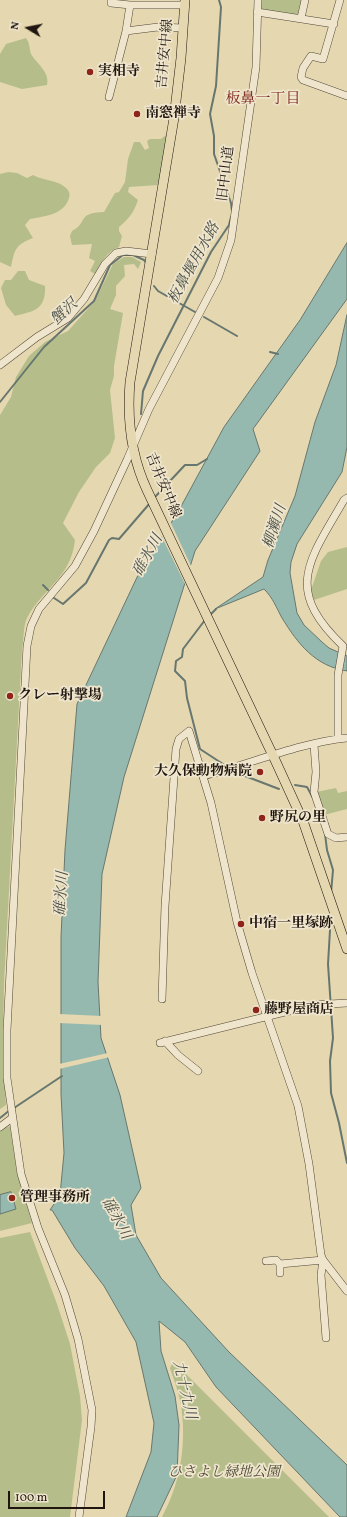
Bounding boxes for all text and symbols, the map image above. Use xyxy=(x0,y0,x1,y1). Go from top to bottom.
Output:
north arrow xyxy=(8,8,48,48)
street label: 吉井安中線 xyxy=(155,18,177,90)
text: N xyxy=(8,21,24,31)
place label: 実相寺 xyxy=(98,64,140,80)
marker: 実相寺 xyxy=(85,67,95,77)
district label: 板鼻一丁目 xyxy=(226,91,300,109)
place label: 南窓禅寺 xyxy=(145,106,201,122)
marker: 南窓禅寺 xyxy=(132,109,142,119)
street label: 旧中山道 xyxy=(215,145,239,203)
water label: 板鼻堰用水路 xyxy=(165,220,225,308)
water label: 蟹沢 xyxy=(48,296,82,330)
street label: 吉井安中線 xyxy=(141,451,183,521)
water label: 柳瀬川 xyxy=(260,503,292,551)
water label: 碓氷川 xyxy=(130,532,168,580)
place label: クレー射撃場 xyxy=(18,688,102,704)
marker: クレー射撃場 xyxy=(5,691,15,701)
place label: 大久保動物病院 xyxy=(154,764,252,780)
marker: 大久保動物病院 xyxy=(255,767,265,777)
place label: 野尻の里 xyxy=(270,810,326,826)
marker: 野尻の里 xyxy=(257,813,267,823)
water label: 碓氷川 xyxy=(53,871,73,917)
place label: 中宿一里塚跡 xyxy=(249,916,333,932)
marker: 中宿一里塚跡 xyxy=(236,919,246,929)
place label: 藤野屋商店 xyxy=(264,1002,334,1018)
marker: 藤野屋商店 xyxy=(251,1005,261,1015)
place label: 管理事務所 xyxy=(20,1190,90,1206)
marker: 管理事務所 xyxy=(7,1193,17,1203)
water label: 碓氷川 xyxy=(96,1195,134,1243)
water label: 九十九川 xyxy=(167,1359,199,1421)
park label: ひさよし緑地公園 xyxy=(168,1465,280,1481)
scale bar xyxy=(10,1483,107,1509)
text: 100 m xyxy=(15,1490,47,1506)

